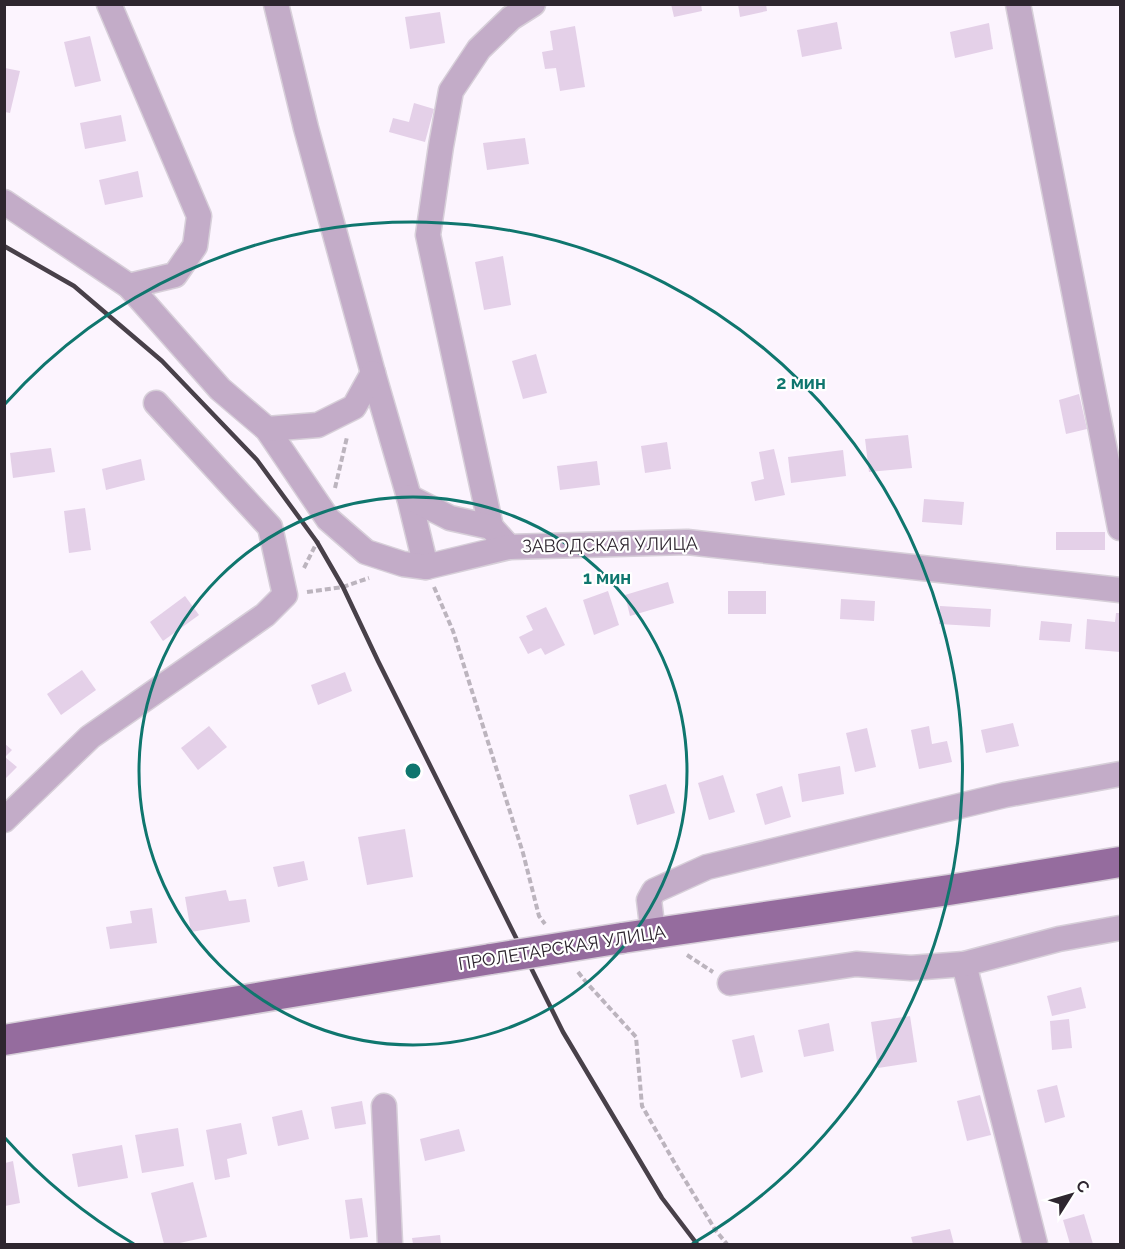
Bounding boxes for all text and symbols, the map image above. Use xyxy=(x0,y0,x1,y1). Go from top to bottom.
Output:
text: 2 мин xyxy=(776,372,826,393)
street label: ЗАВОДСКАЯ УЛИЦА xyxy=(522,532,698,557)
text: 1 мин xyxy=(583,567,631,588)
centre of rings xyxy=(403,761,423,781)
street label: ПРОЛЕТАРСКАЯ УЛИЦА xyxy=(457,921,667,974)
north arrow xyxy=(1041,1165,1101,1225)
text: С xyxy=(1072,1176,1093,1196)

